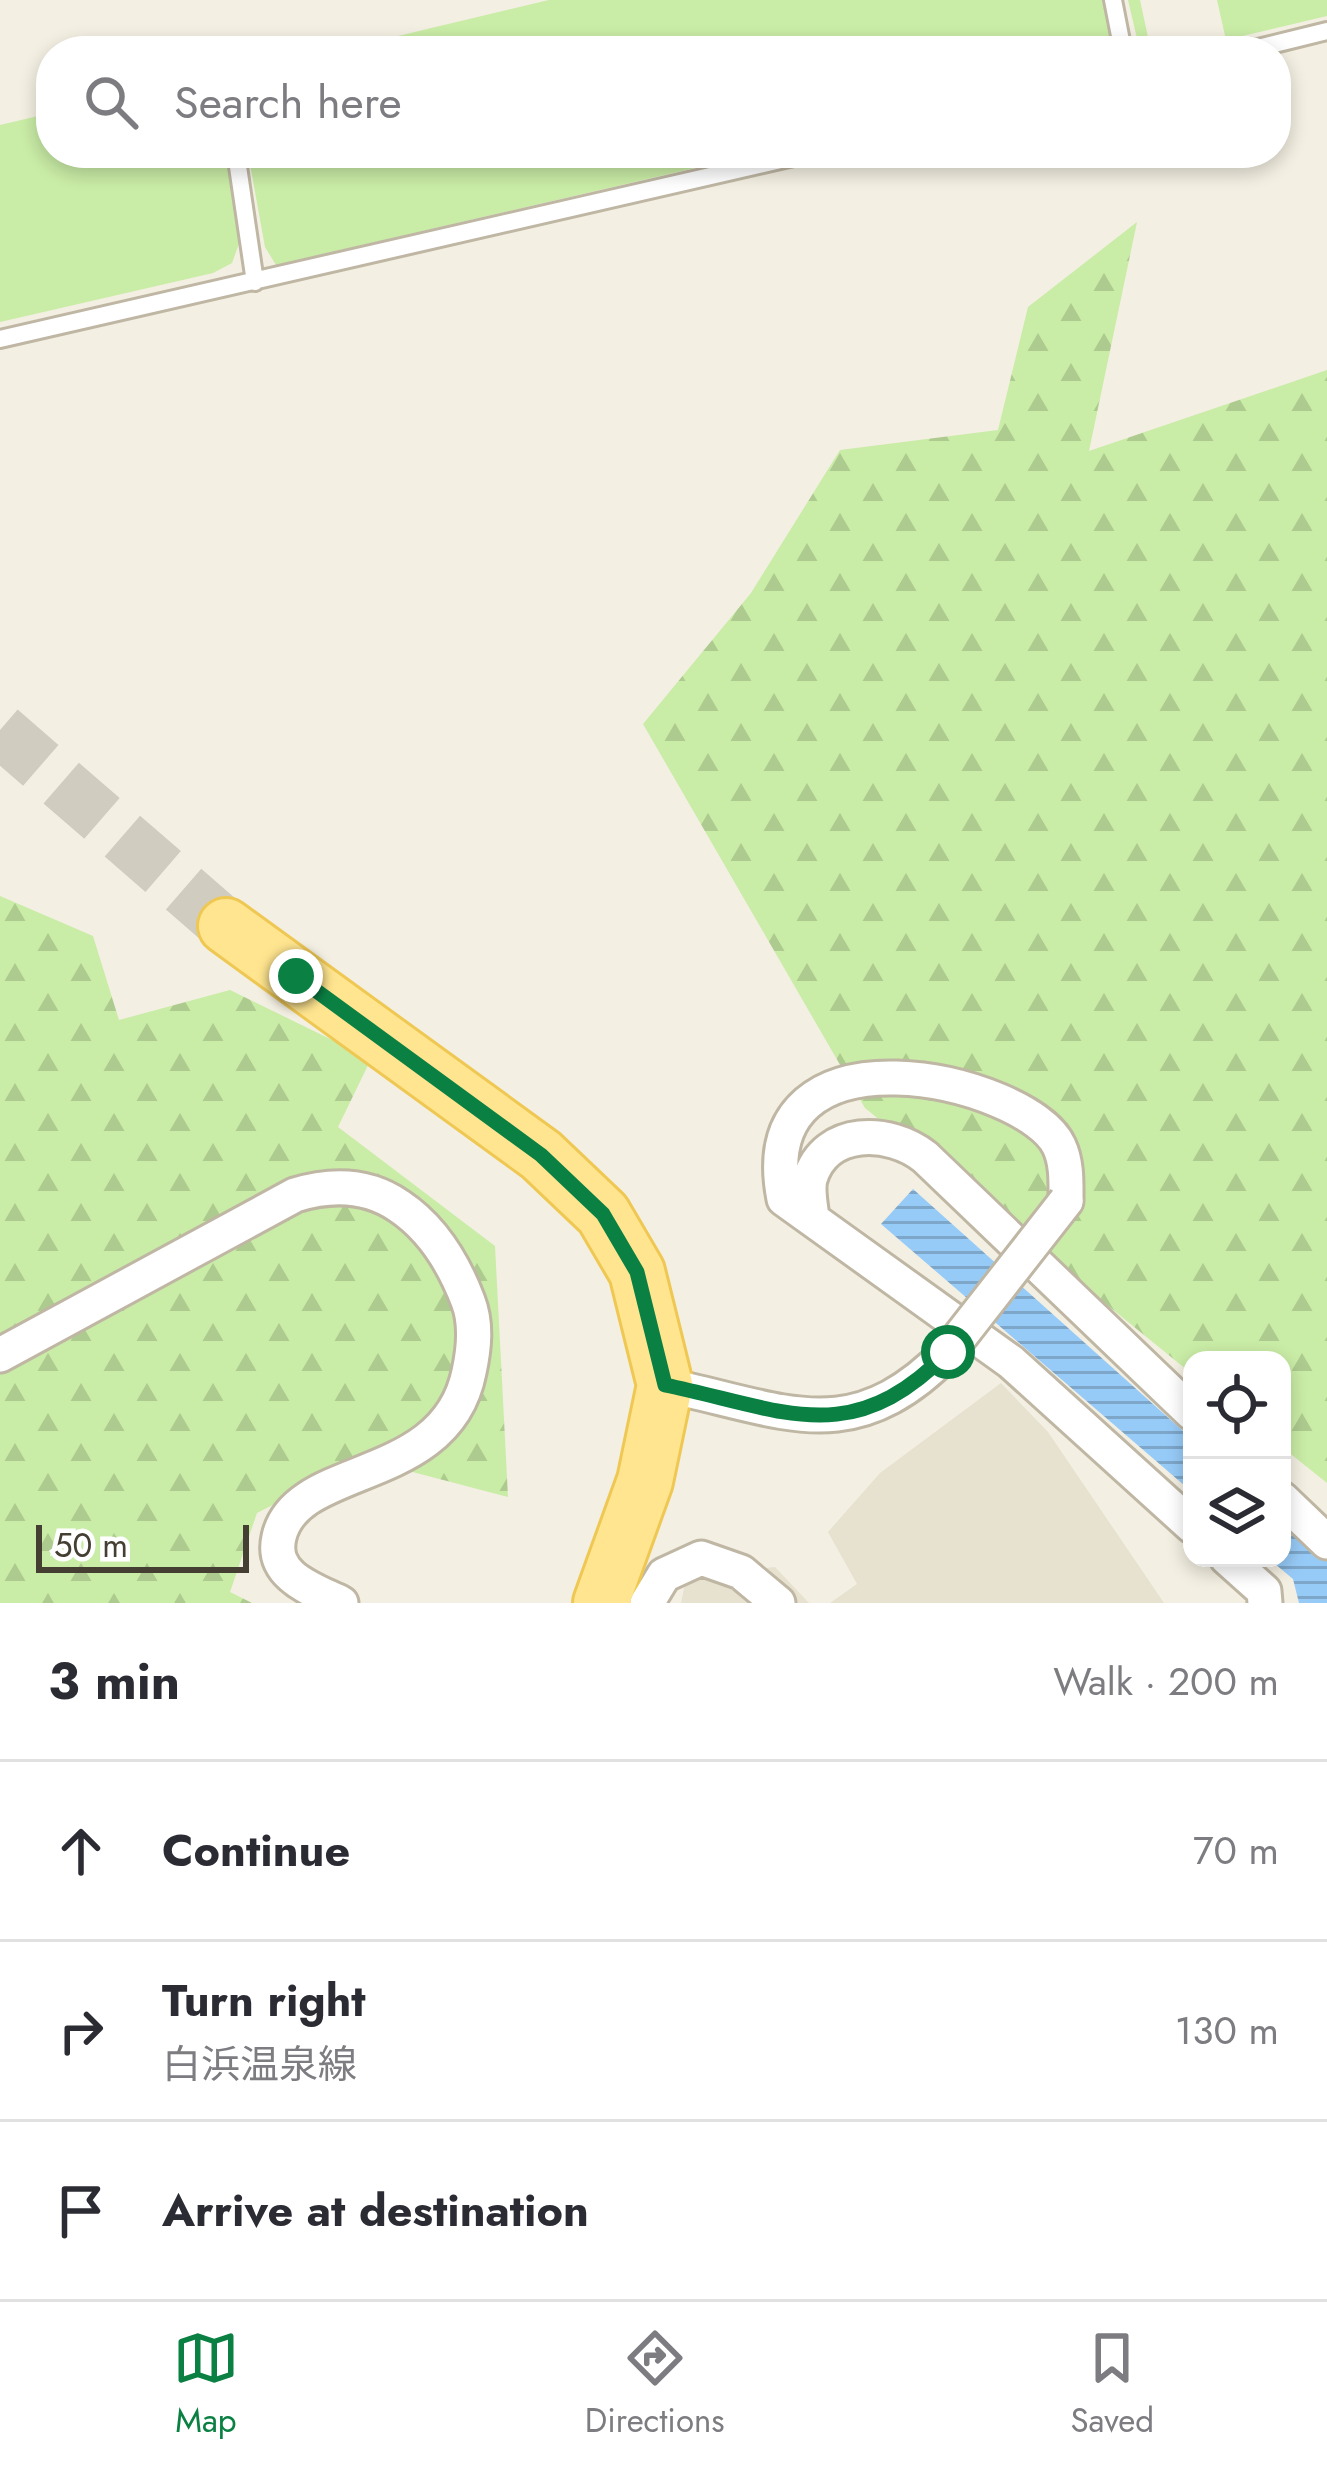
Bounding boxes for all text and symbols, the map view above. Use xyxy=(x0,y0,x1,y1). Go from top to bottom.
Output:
search box xyxy=(36,36,1291,168)
icon: search xyxy=(78,69,144,135)
text: Search here xyxy=(174,70,402,135)
route end xyxy=(269,949,323,1003)
route start xyxy=(921,1325,975,1379)
map controls xyxy=(1183,1351,1291,1567)
button: locate xyxy=(1183,1351,1291,1459)
button: layers xyxy=(1183,1459,1291,1567)
scale bar xyxy=(36,1519,249,1572)
text: 50 m xyxy=(54,1522,128,1569)
text: 3 min xyxy=(48,1644,180,1718)
text: Walk · 200 m xyxy=(1053,1653,1279,1710)
icon: ahead xyxy=(48,1818,114,1884)
text: Continue xyxy=(162,1818,350,1883)
text: 70 m xyxy=(1193,1822,1279,1879)
text: Turn right xyxy=(162,1968,366,2033)
icon: right xyxy=(48,1998,114,2064)
text: 130 m xyxy=(1175,2002,1279,2059)
text: 白浜温泉線 xyxy=(162,2036,357,2093)
icon: arrive xyxy=(48,2178,114,2244)
text: Arrive at destination xyxy=(162,2178,589,2243)
tab: Map xyxy=(173,2325,239,2444)
tab: Directions xyxy=(585,2325,725,2444)
tab: Saved xyxy=(1070,2325,1154,2444)

